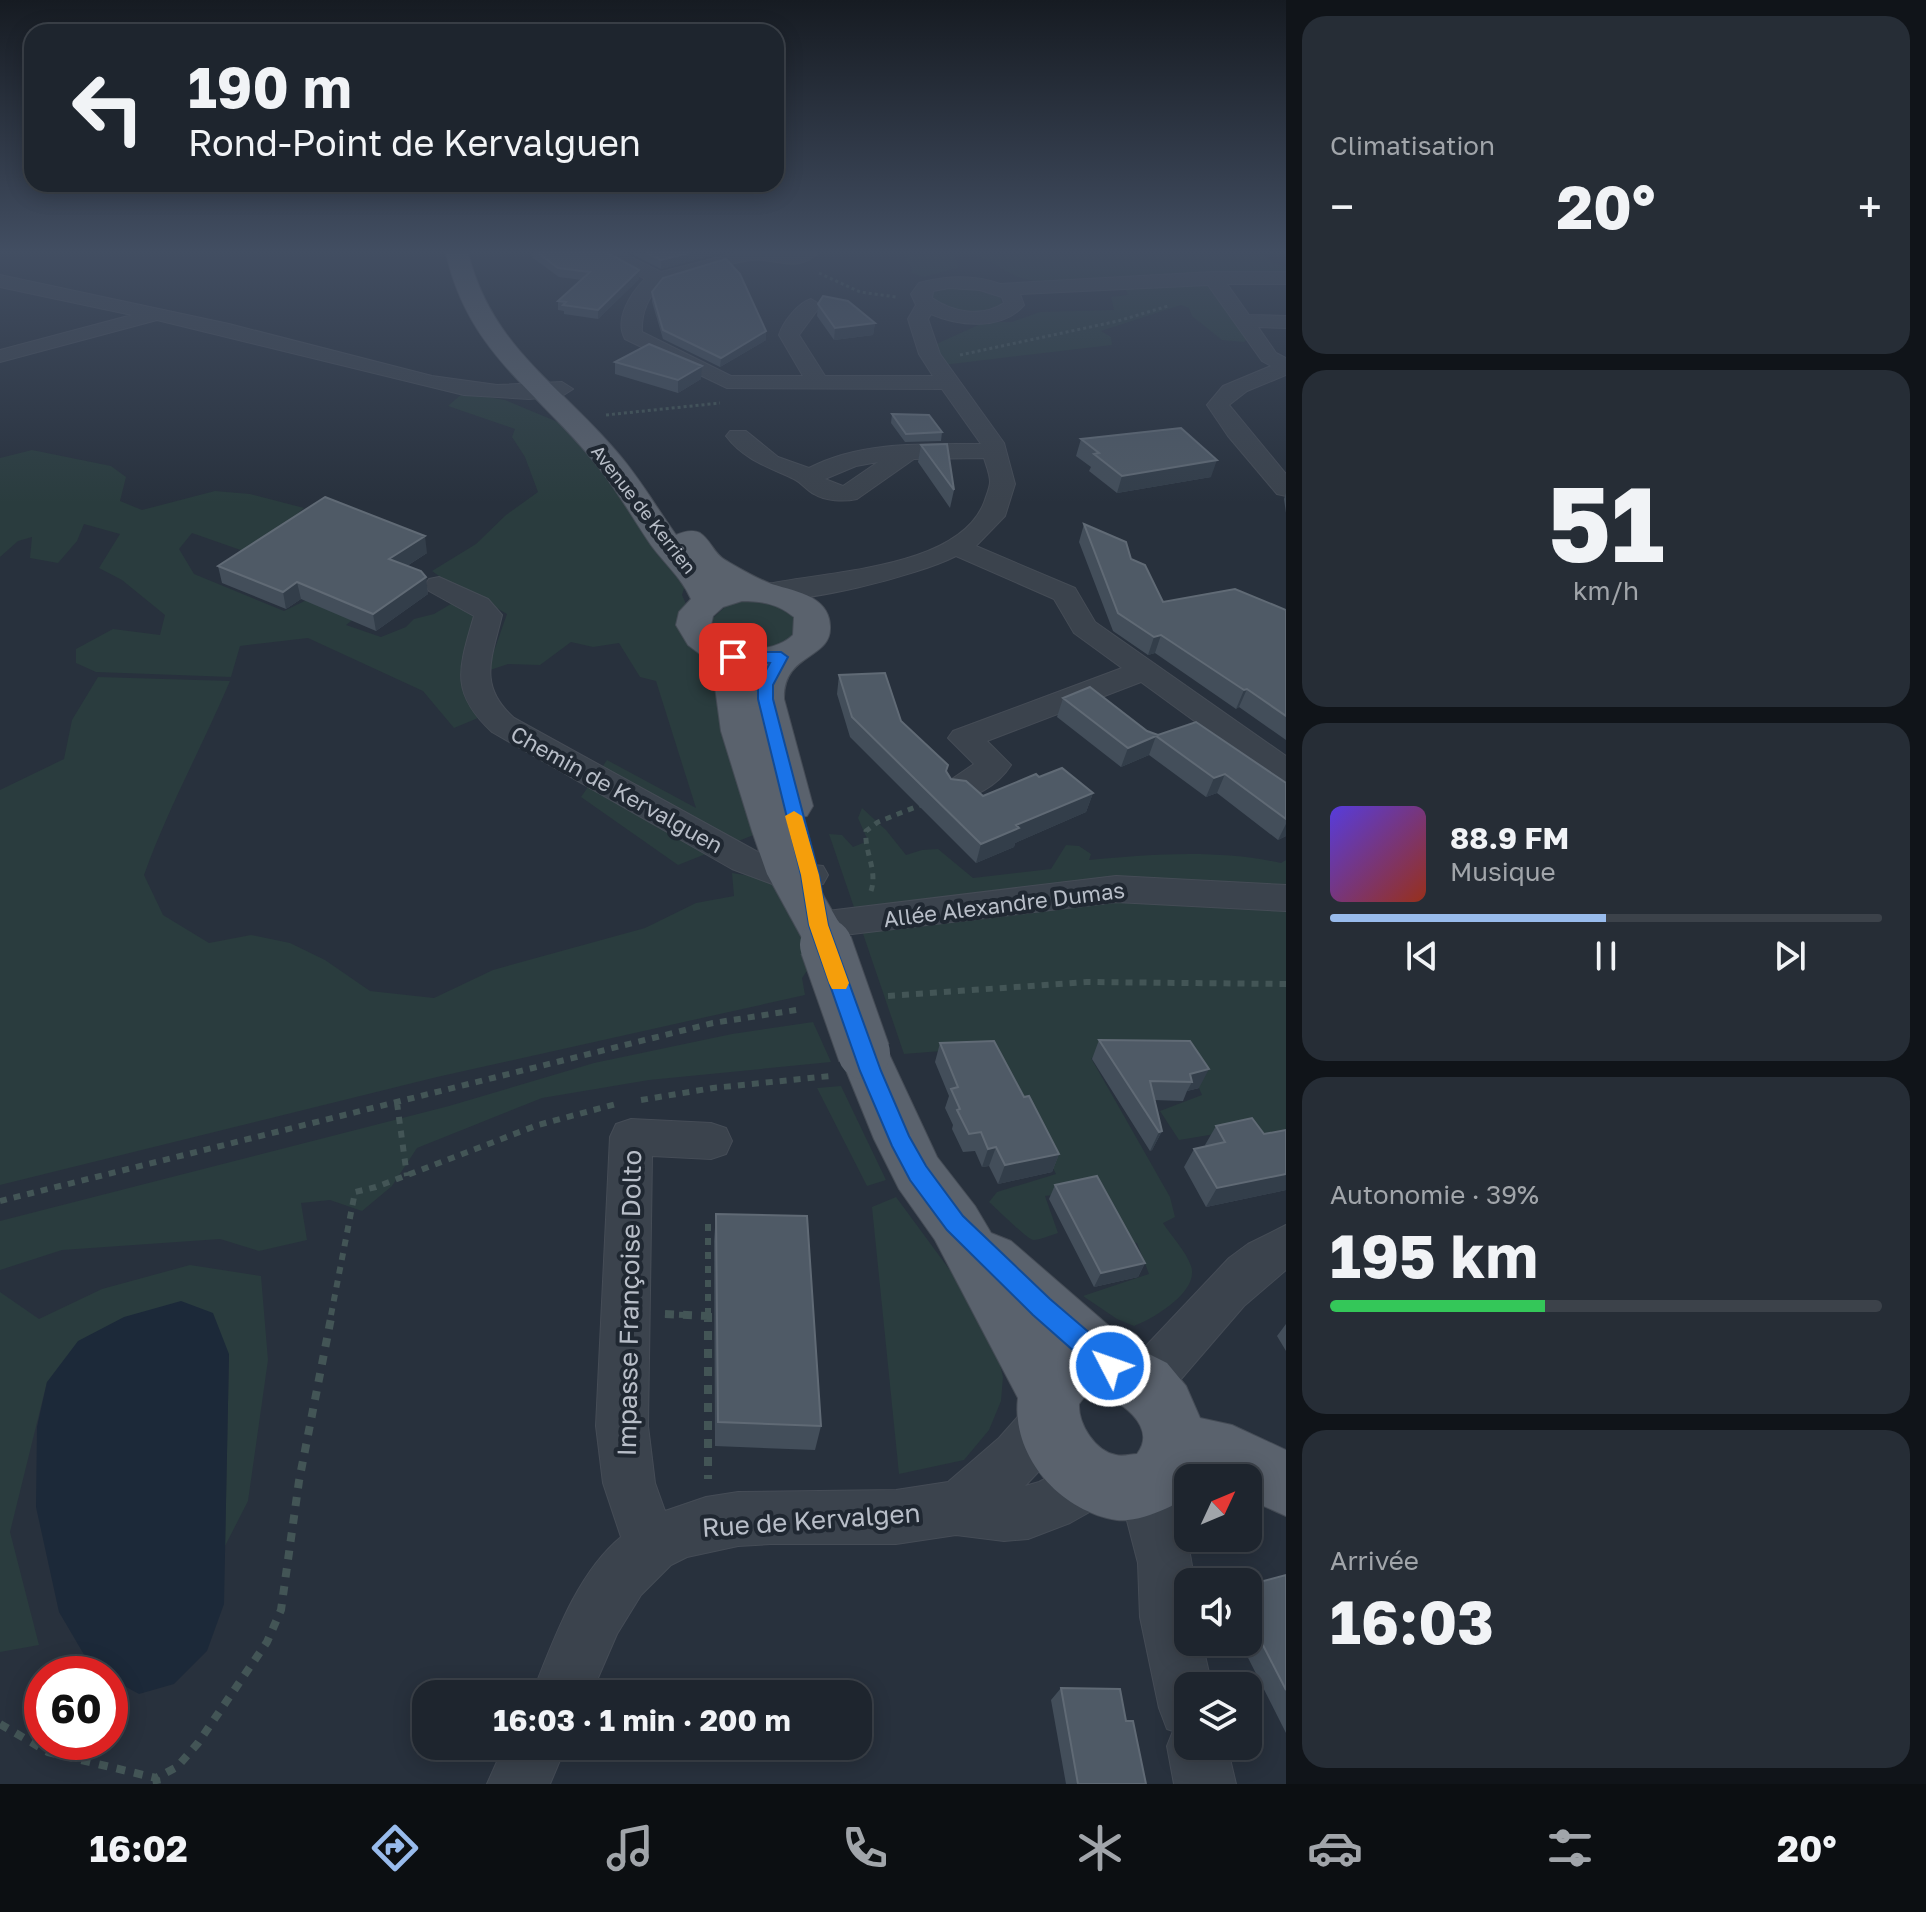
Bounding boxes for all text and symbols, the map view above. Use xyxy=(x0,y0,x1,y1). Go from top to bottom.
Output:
text: 190 m xyxy=(188,53,352,120)
icon: left xyxy=(56,56,160,160)
text: Rond-Point de Kervalguen xyxy=(188,121,641,164)
text: Climatisation xyxy=(1330,130,1495,161)
text: 20° xyxy=(1557,170,1656,242)
text: − xyxy=(1330,180,1354,233)
text: + xyxy=(1858,180,1882,233)
street label: Avenue de Kerrien xyxy=(587,440,701,578)
text: 51 xyxy=(1547,460,1665,585)
text: km/h xyxy=(1573,575,1639,606)
pin xyxy=(699,623,767,691)
icon: arrive xyxy=(711,635,755,679)
street label: Chemin de Kervalguen xyxy=(506,719,728,859)
text: 88.9 FM xyxy=(1450,820,1569,856)
text: Musique xyxy=(1450,856,1556,887)
street label: Allée Alexandre Dumas xyxy=(882,876,1126,932)
icon: previous xyxy=(1400,934,1444,978)
icon: pause xyxy=(1584,934,1628,978)
icon: next xyxy=(1768,934,1812,978)
street label: Impasse Françoise Dolto xyxy=(611,1149,647,1457)
text: Autonomie · 39% xyxy=(1330,1179,1539,1210)
text: 195 km xyxy=(1330,1219,1538,1291)
position arrow xyxy=(1068,1324,1152,1408)
north arrow xyxy=(1174,1464,1262,1552)
map controls xyxy=(1174,1464,1262,1760)
street label: Rue de Kervalgen xyxy=(701,1497,921,1543)
text: Arrivée xyxy=(1330,1545,1419,1576)
button: sound xyxy=(1174,1568,1262,1656)
text: 16:03 xyxy=(1330,1585,1494,1657)
speed limit sign: 60 xyxy=(24,1656,128,1760)
button: layers xyxy=(1174,1672,1262,1760)
text: 16:03 · 1 min · 200 m xyxy=(493,1702,791,1738)
icon: directions xyxy=(367,1820,423,1876)
icon: music xyxy=(602,1820,658,1876)
icon: phone xyxy=(837,1820,893,1876)
icon: climate xyxy=(1072,1820,1128,1876)
icon: car xyxy=(1307,1820,1363,1876)
icon: filters xyxy=(1542,1820,1598,1876)
text: 16:02 xyxy=(90,1827,188,1870)
text: 20° xyxy=(1777,1827,1836,1870)

